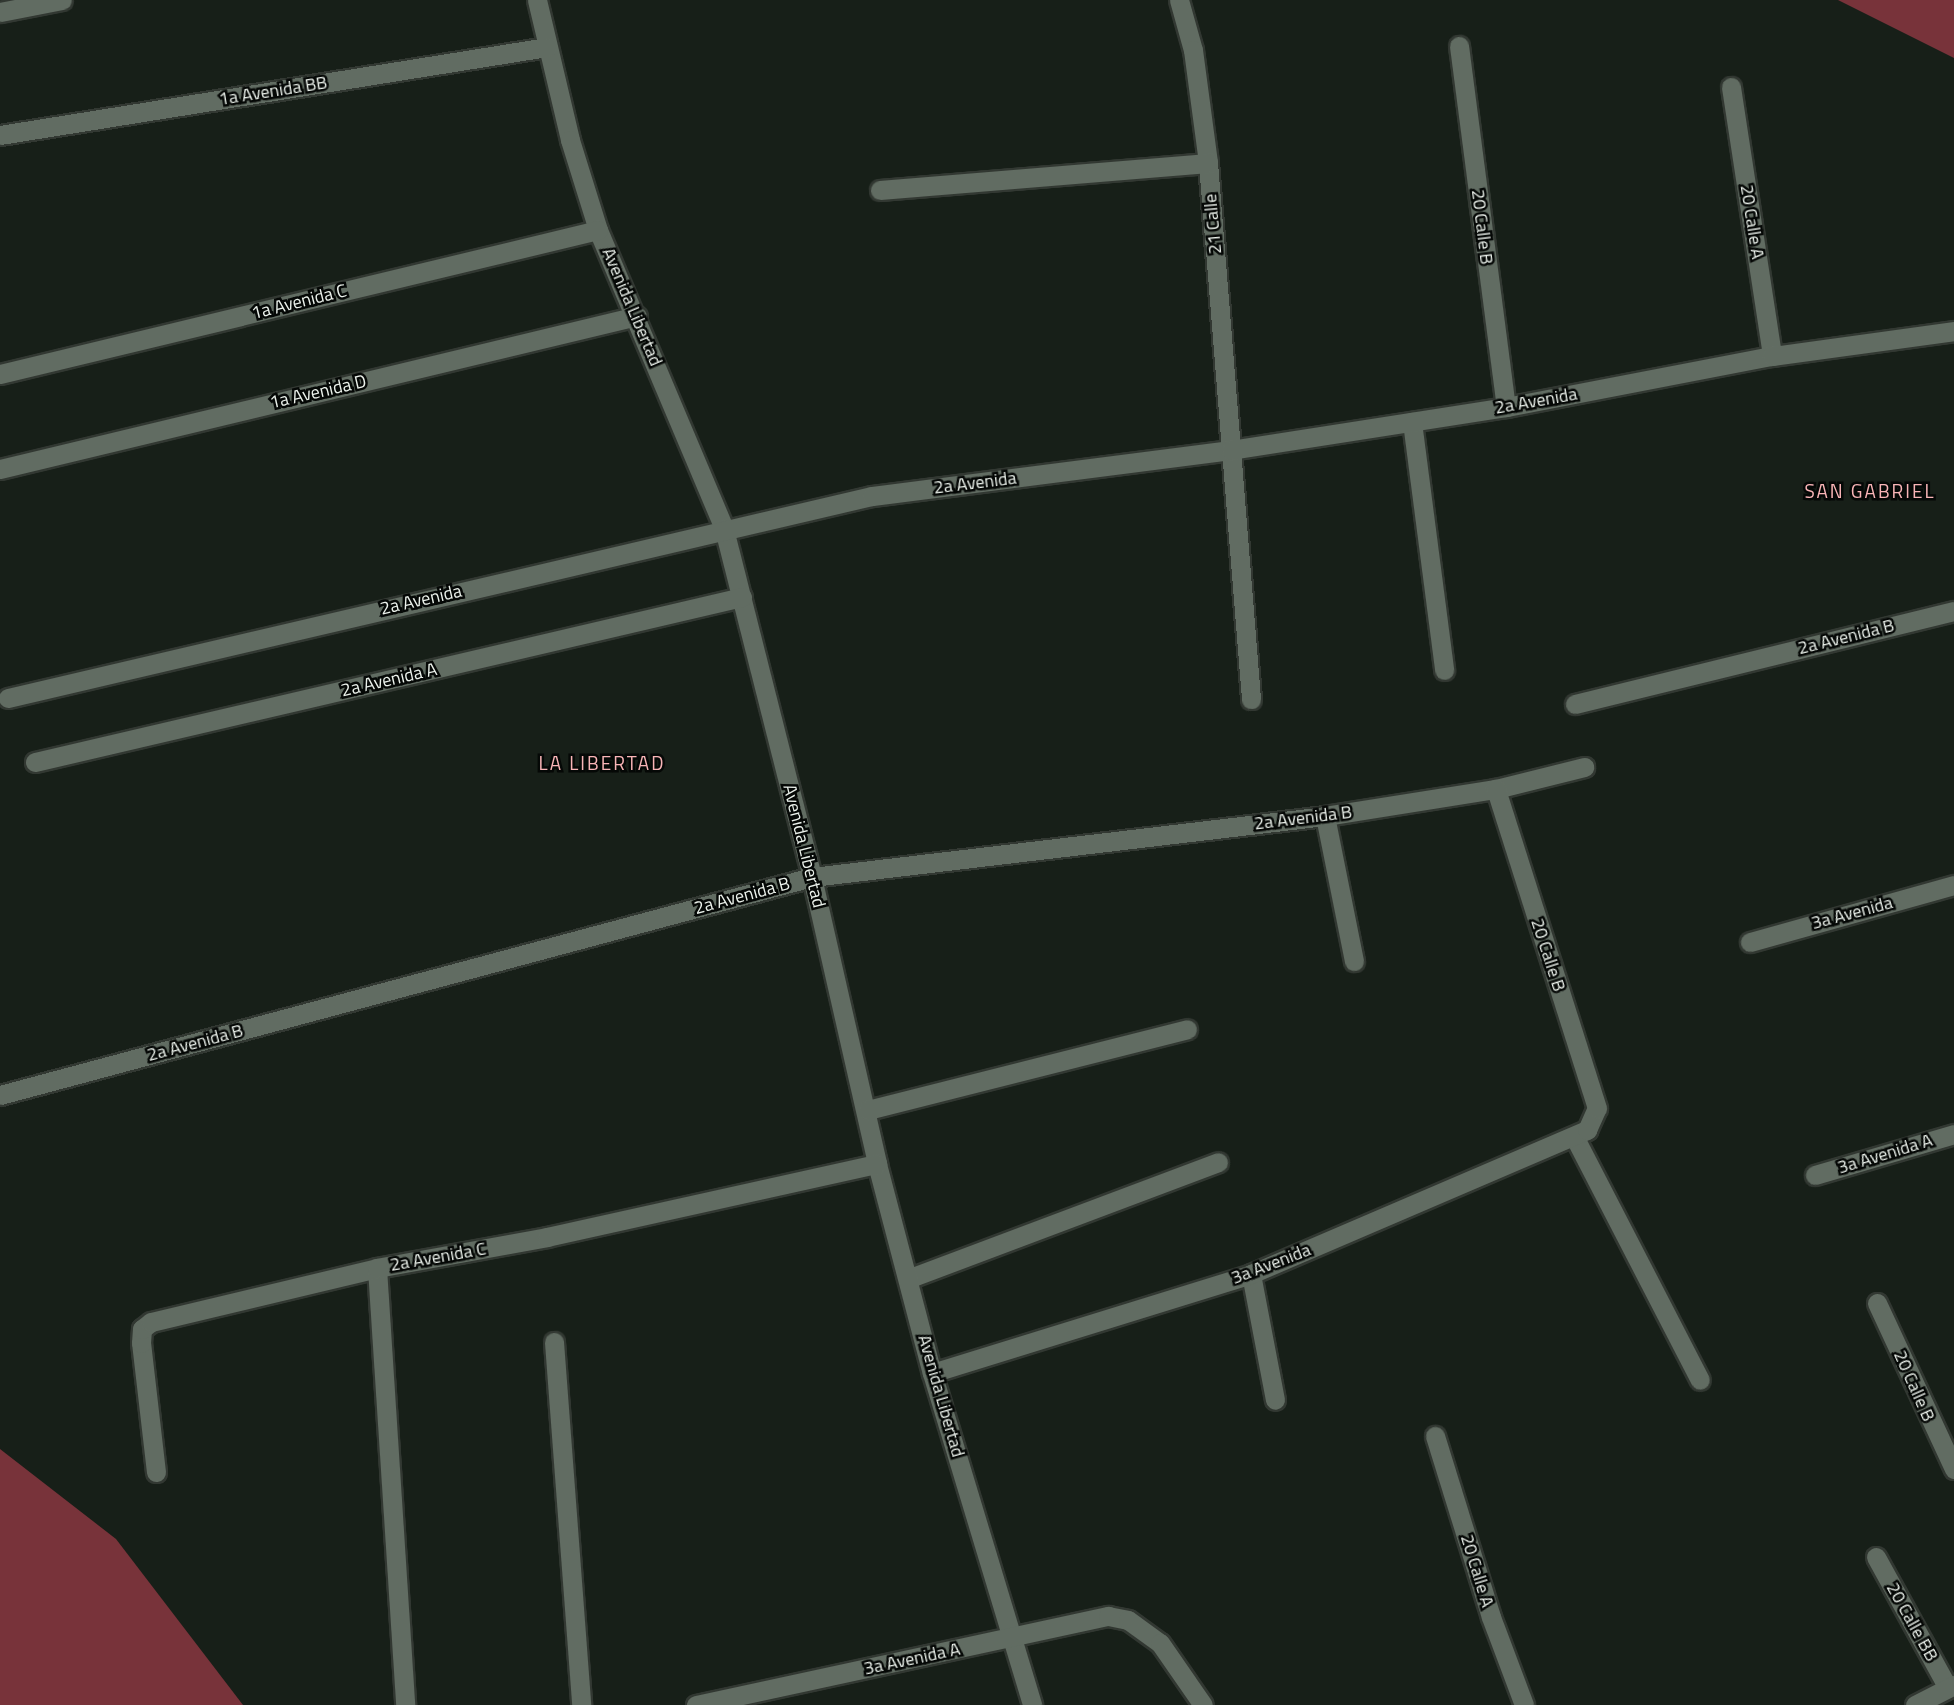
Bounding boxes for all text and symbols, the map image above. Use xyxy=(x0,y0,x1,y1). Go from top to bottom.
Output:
street label: 1a Avenida BB xyxy=(217,72,329,110)
street label: 20 Calle A xyxy=(1735,183,1769,261)
street label: 20 Calle B xyxy=(1467,188,1497,266)
street label: 21 Calle xyxy=(1200,193,1226,255)
street label: Avenida Libertad xyxy=(597,245,667,369)
street label: 1a Avenida C xyxy=(249,280,349,324)
street label: 1a Avenida D xyxy=(267,370,369,414)
street label: 2a Avenida xyxy=(1493,383,1579,419)
street label: 2a Avenida xyxy=(932,467,1018,499)
district label: SAN GABRIEL xyxy=(1806,480,1934,502)
street label: 2a Avenida xyxy=(378,580,464,620)
street label: 2a Avenida B xyxy=(1796,615,1896,659)
street label: 2a Avenida A xyxy=(339,658,439,702)
district label: LA LIBERTAD xyxy=(540,752,664,774)
street label: Avenida Libertad xyxy=(778,782,830,910)
street label: 2a Avenida B xyxy=(1253,801,1353,835)
street label: 2a Avenida B xyxy=(692,873,792,919)
street label: 3a Avenida xyxy=(1809,892,1895,934)
street label: 20 Calle B xyxy=(1526,916,1570,994)
street label: 2a Avenida B xyxy=(145,1020,245,1066)
street label: 3a Avenida A xyxy=(1835,1129,1935,1179)
street label: 2a Avenida C xyxy=(388,1238,488,1276)
street label: 3a Avenida xyxy=(1228,1239,1314,1289)
street label: Avenida Libertad xyxy=(913,1332,969,1460)
street label: 20 Calle B xyxy=(1889,1347,1939,1425)
street label: 20 Calle A xyxy=(1456,1532,1498,1610)
street label: 20 Calle BB xyxy=(1882,1579,1942,1665)
street label: 3a Avenida A xyxy=(862,1638,962,1680)

